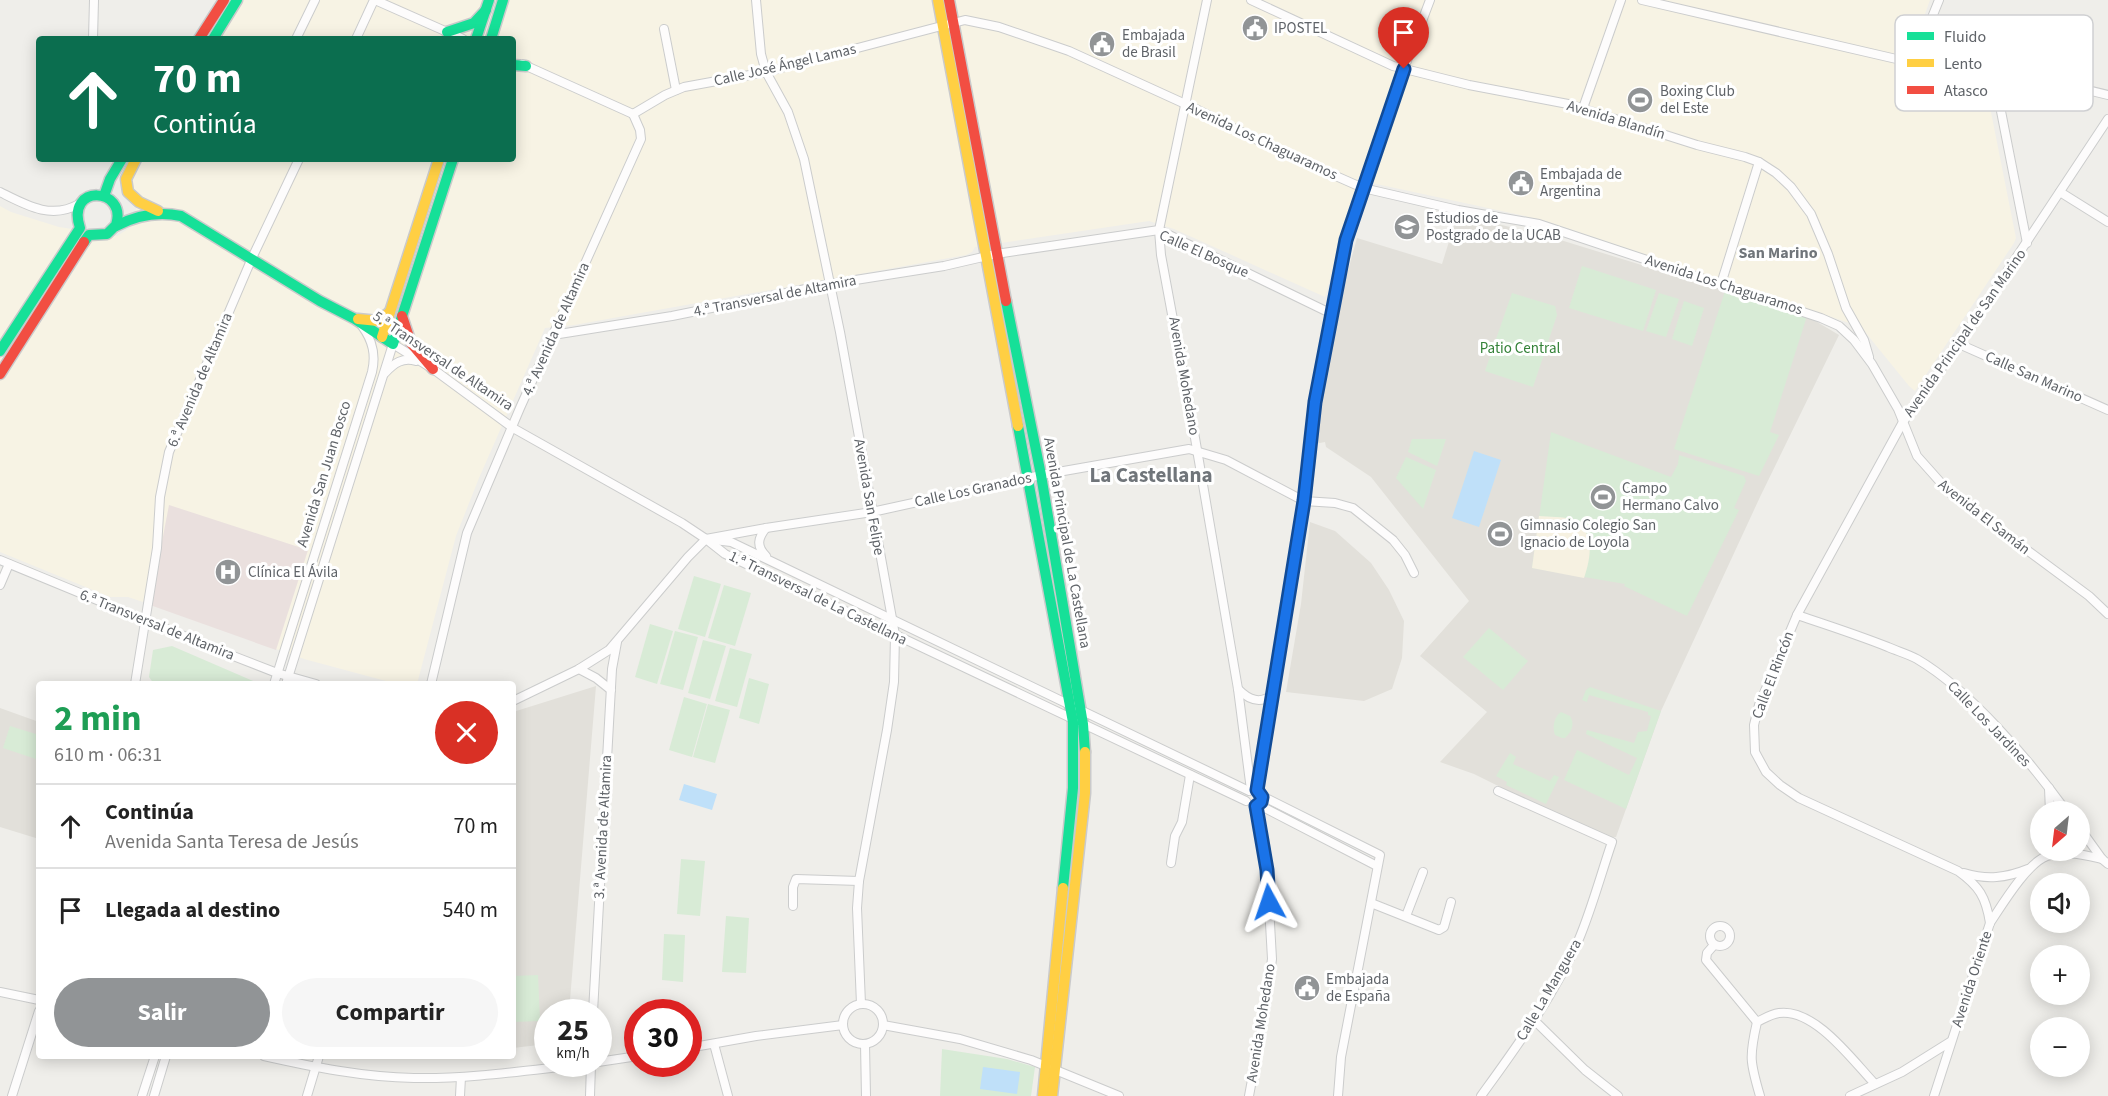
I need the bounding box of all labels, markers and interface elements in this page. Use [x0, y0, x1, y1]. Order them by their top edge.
pin [1378, 7, 1429, 69]
public building icon: IPOSTEL [1240, 13, 1270, 43]
legend [1895, 15, 2093, 111]
icon: arrive [1387, 16, 1420, 49]
place label: IPOSTEL [1274, 18, 1327, 39]
place label: Embajada de Brasil [1122, 25, 1185, 63]
text: Fluido [1944, 26, 1986, 48]
public building icon: Embajada de Brasil [1087, 29, 1117, 59]
street label: Calle José Ángel Lamas [712, 38, 858, 92]
text: 70 m [153, 49, 242, 109]
text: Lento [1944, 53, 1982, 75]
icon: ahead [54, 60, 132, 138]
text: Atasco [1944, 80, 1988, 102]
place label: Boxing Club del Este [1660, 81, 1735, 119]
sports icon: Boxing Club del Este [1625, 85, 1655, 115]
street label: Avenida Blandín [1564, 95, 1668, 145]
street label: Avenida Los Chaguaramos [1183, 97, 1341, 185]
text: Continúa [153, 105, 257, 144]
place label: Embajada de Argentina [1540, 164, 1622, 202]
public building icon: Embajada de Argentina [1506, 168, 1536, 198]
place label: Estudios de Postgrado de la UCAB [1426, 208, 1561, 246]
school or university icon: Estudios de Postgrado de la UCAB [1392, 212, 1422, 242]
street label: Calle El Bosque [1156, 225, 1252, 283]
district label: San Marino [1738, 242, 1818, 264]
street label: Avenida Principal de San Marino [1899, 245, 2031, 421]
street label: Avenida Los Chaguaramos [1643, 250, 1805, 320]
street label: 4.ª Avenida de Altamira [517, 259, 595, 399]
street label: 4.ª Transversal de Altamira [692, 270, 858, 322]
street label: 5.ª Transversal de Altamira [369, 306, 517, 416]
street label: 6.ª Avenida de Altamira [162, 310, 238, 450]
street label: Avenida Mohedano [1163, 315, 1205, 437]
park label: Patio Central [1480, 338, 1560, 359]
street label: Calle San Marino [1982, 346, 2086, 408]
street label: Avenida San Juan Bosco [292, 398, 356, 550]
street label: Avenida Principal de La Castellana [1038, 436, 1096, 650]
street label: Avenida San Felipe [848, 437, 890, 557]
district label: La Castellana [1089, 460, 1213, 490]
street label: Calle Los Granados [913, 467, 1033, 513]
street label: Avenida El Samán [1934, 474, 2034, 560]
place label: Campo Hermano Calvo [1622, 478, 1719, 516]
sports icon: Campo Hermano Calvo [1588, 482, 1618, 512]
place label: Gimnasio Colegio San Ignacio de Loyola [1520, 515, 1656, 553]
sports icon: Gimnasio Colegio San Ignacio de Loyola [1485, 519, 1515, 549]
street label: 1.ª Transversal de La Castellana [725, 546, 911, 650]
hospital icon: Clínica El Ávila [213, 557, 243, 587]
place label: Clínica El Ávila [248, 562, 338, 583]
street label: 6.ª Transversal de Altamira [76, 584, 238, 666]
street label: Calle El Rincón [1747, 628, 1799, 722]
street label: Calle Los Jardines [1942, 676, 2036, 772]
text: 2 min [54, 693, 142, 744]
button: close [435, 701, 498, 764]
text: 610 m · 06:31 [54, 741, 162, 769]
street label: 3.ª Avenida de Altamira [589, 754, 617, 900]
text: Continúa [105, 796, 194, 828]
north arrow [2030, 801, 2090, 861]
map controls [2030, 801, 2090, 1077]
icon: ahead [54, 810, 87, 843]
text: 70 m [453, 810, 498, 842]
text: Avenida Santa Teresa de Jesús [105, 828, 359, 856]
position arrow [1237, 870, 1301, 934]
button: sound [2030, 873, 2090, 933]
icon: arrive [54, 894, 87, 927]
text: Llegada al destino [105, 894, 280, 926]
text: 540 m [443, 894, 498, 926]
street label: Avenida Oriente [1947, 928, 1997, 1030]
street label: Calle La Manguera [1511, 935, 1587, 1045]
button: + [2030, 945, 2090, 1005]
street label: Avenida Mohedano [1241, 962, 1281, 1084]
place label: Embajada de España [1326, 969, 1390, 1007]
public building icon: Embajada de España [1292, 973, 1322, 1003]
button: Salir [54, 978, 270, 1047]
button: Compartir [282, 978, 498, 1047]
speed limit sign: 30 [624, 999, 702, 1077]
text: 25 [557, 1009, 589, 1052]
button: − [2030, 1017, 2090, 1077]
text: km/h [556, 1043, 590, 1064]

